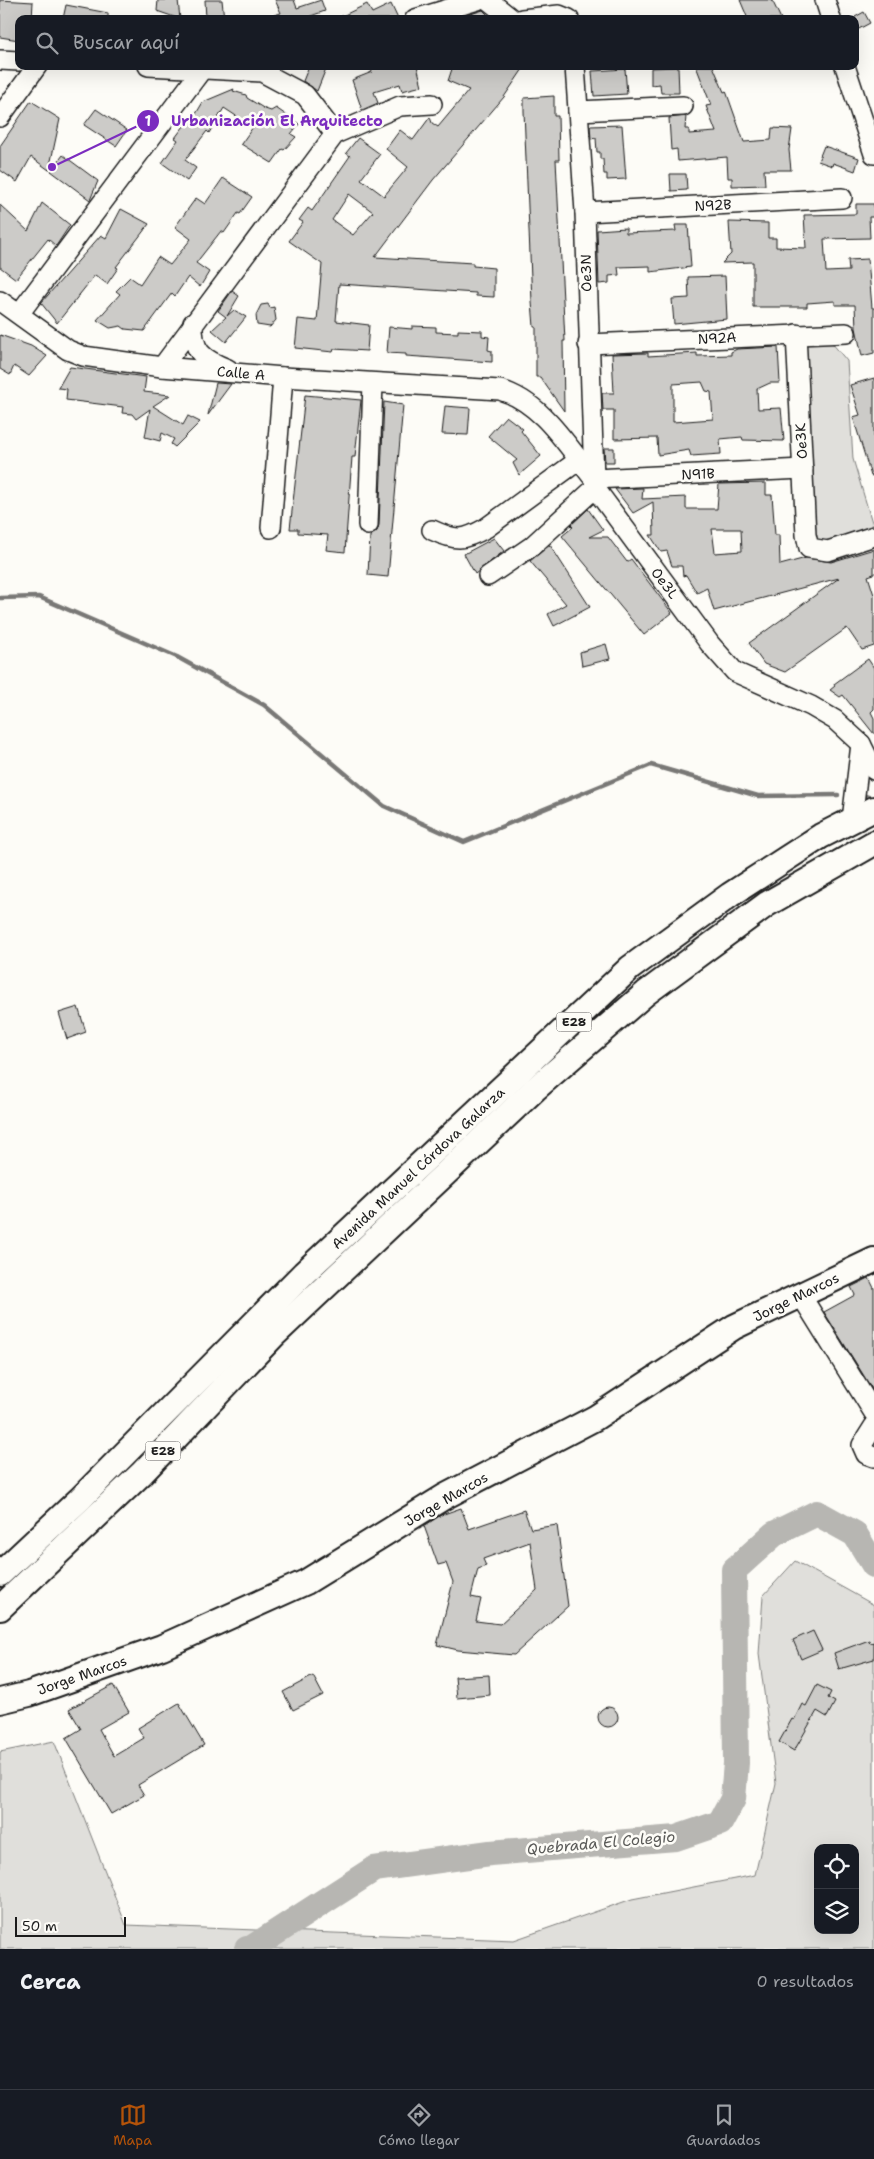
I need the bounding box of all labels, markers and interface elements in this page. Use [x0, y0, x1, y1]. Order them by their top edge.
search box [15, 15, 859, 70]
icon: search [33, 29, 61, 57]
text: Buscar aquí [73, 30, 179, 55]
callout: Urbanización El Arquitecto [136, 106, 393, 136]
text: 1 [145, 111, 152, 131]
text: Urbanización El Arquitecto [171, 111, 383, 131]
street label: N92B [694, 195, 732, 215]
street label: Oe3N [577, 254, 595, 292]
street label: N92A [697, 328, 737, 348]
street label: Calle A [216, 362, 266, 384]
street label: Oe3K [791, 423, 811, 459]
street label: N91B [681, 464, 715, 484]
street label: Oe3L [647, 564, 683, 603]
road number: E28 [556, 1012, 592, 1032]
street label: Avenida Manuel Córdova Galarza [328, 1083, 508, 1253]
street label: Jorge Marcos [750, 1268, 842, 1326]
road number: E28 [146, 1442, 180, 1460]
street label: Jorge Marcos [401, 1468, 491, 1530]
street label: Jorge Marcos [35, 1651, 129, 1699]
water label: Quebrada El Colegio [526, 1827, 676, 1859]
map controls [814, 1844, 859, 1934]
button: locate [814, 1844, 859, 1889]
button: layers [814, 1889, 859, 1934]
scale bar [15, 1914, 126, 1937]
text: 50 m [22, 1917, 57, 1935]
text: Cerca [20, 1968, 81, 1996]
text: 0 resultados [756, 1971, 854, 1992]
tab: Mapa [113, 2101, 152, 2149]
tab: Cómo llegar [378, 2101, 460, 2149]
tab: Guardados [686, 2101, 761, 2149]

